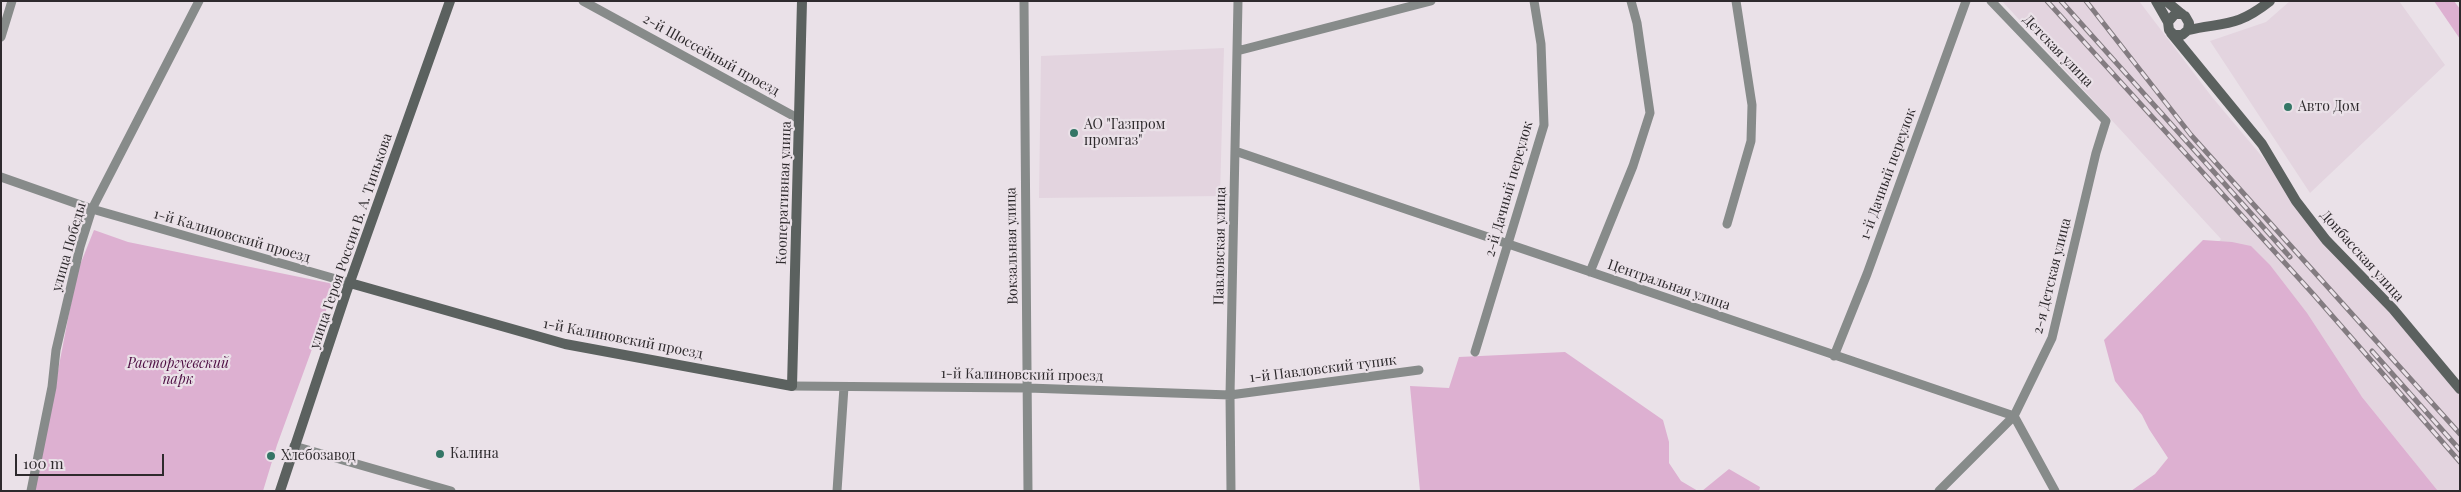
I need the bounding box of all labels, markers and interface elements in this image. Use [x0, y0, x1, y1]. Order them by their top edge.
street label: 2-й Шоссейный проезд [640, 10, 782, 100]
street label: Детская улица [2019, 11, 2097, 91]
place label: Авто Дом [2298, 99, 2360, 115]
marker: Авто Дом [2282, 101, 2294, 113]
street label: 1-й Дачный переулок [1856, 106, 1920, 242]
place label: АО "Газпром промгаз" [1084, 117, 1166, 150]
street label: 2-й Дачный переулок [1482, 119, 1536, 259]
street label: Кооперативная улица [773, 121, 795, 265]
marker: АО "Газпром промгаз" [1068, 127, 1080, 139]
street label: улица Героя России В. А. Тинькова [306, 131, 396, 351]
street label: Вокзальная улица [1003, 187, 1021, 305]
street label: Павловская улица [1211, 187, 1229, 305]
street label: улица Победы [48, 201, 90, 293]
street label: 1-й Калиновский проезд [152, 206, 312, 266]
street label: Донбасская улица [2317, 207, 2407, 305]
street label: 2-я Детская улица [2029, 216, 2075, 336]
street label: Центральная улица [1606, 256, 1732, 314]
street label: 1-й Калиновский проезд [542, 315, 704, 363]
street label: 1-й Павловский тупик [1248, 352, 1398, 386]
park label: Расторгуевский парк [127, 356, 229, 388]
street label: 1-й Калиновский проезд [941, 365, 1103, 385]
scale bar [18, 444, 166, 476]
place label: Калина [450, 446, 499, 462]
place label: Хлебозавод [281, 448, 356, 464]
marker: Калина [434, 448, 446, 460]
marker: Хлебозавод [265, 450, 277, 462]
text: 100 m [23, 453, 64, 473]

